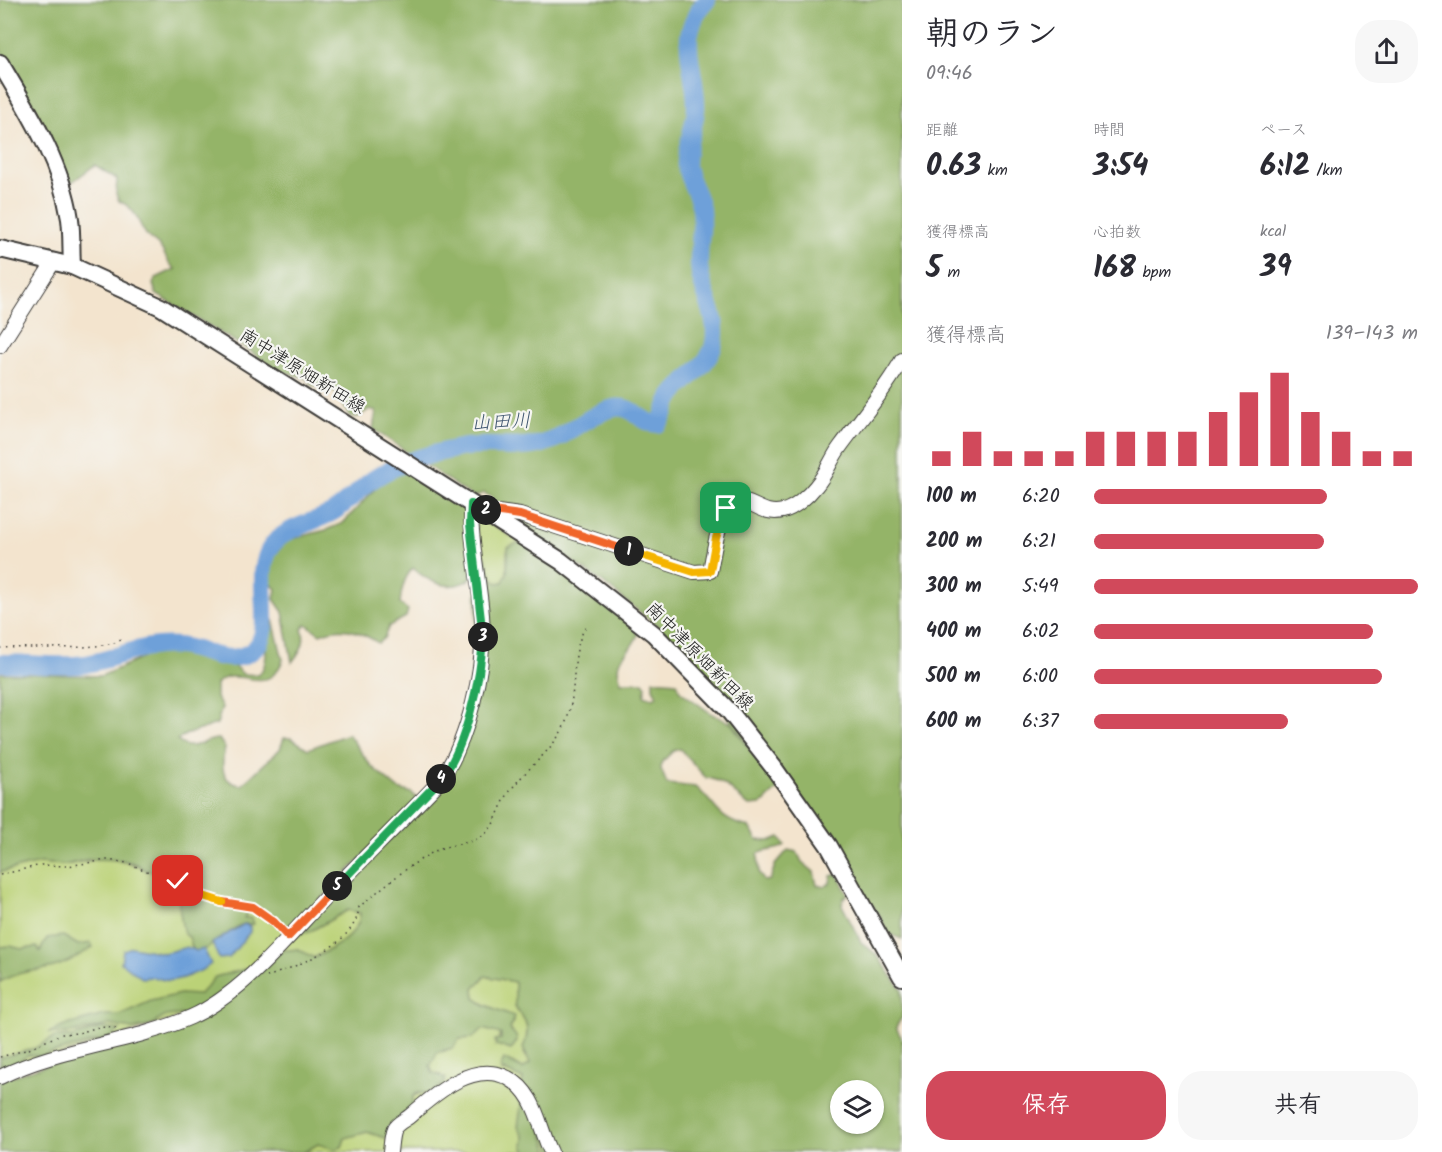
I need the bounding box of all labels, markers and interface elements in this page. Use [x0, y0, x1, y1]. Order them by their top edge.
text: 朝のラン [926, 9, 1058, 62]
button: share [1355, 20, 1418, 83]
text: 09:46 [926, 58, 973, 90]
text: 距離 [926, 118, 958, 143]
text: 時間 [1093, 118, 1125, 143]
text: ペース [1260, 118, 1307, 143]
text: 0.63 [926, 143, 981, 191]
text: 3:54 [1093, 143, 1148, 191]
text: 6:12 [1260, 143, 1310, 191]
text: km [981, 158, 1008, 183]
text: /km [1310, 158, 1343, 183]
text: kcal [1260, 219, 1286, 244]
text: 獲得標高 [926, 220, 990, 245]
text: 心拍数 [1093, 220, 1141, 245]
text: 39 [1260, 244, 1292, 292]
text: 5 [926, 245, 941, 293]
text: 168 [1093, 245, 1136, 293]
text: m [941, 260, 960, 285]
text: bpm [1136, 260, 1171, 285]
text: 139–143 m [1326, 318, 1418, 350]
text: 獲得標高 [926, 320, 1006, 352]
street label: 南中津原畑新田線 [233, 322, 371, 422]
water label: 山田川 [470, 405, 532, 441]
text: 100 m [926, 481, 977, 513]
text: 6:20 [1022, 481, 1060, 513]
pin [700, 482, 751, 533]
icon: arrive [709, 491, 742, 524]
pin: 2 [471, 495, 501, 525]
text: 2 [481, 497, 491, 522]
text: 200 m [926, 526, 982, 558]
text: 6:21 [1022, 526, 1056, 558]
pin: 1 [614, 536, 644, 566]
text: 1 [627, 538, 631, 563]
text: 300 m [926, 571, 982, 603]
text: 5:49 [1022, 571, 1058, 603]
street label: 南中津原畑新田線 [638, 596, 760, 718]
text: 400 m [926, 616, 982, 648]
text: 6:02 [1022, 616, 1060, 648]
pin: 3 [468, 622, 498, 652]
text: 3 [479, 624, 487, 649]
text: 500 m [926, 661, 981, 693]
text: 6:00 [1022, 661, 1058, 693]
text: 600 m [926, 706, 981, 738]
text: 6:37 [1022, 706, 1059, 738]
pin: 4 [426, 764, 456, 794]
text: 4 [437, 766, 445, 791]
pin [152, 855, 203, 906]
icon: check [161, 864, 194, 897]
pin: 5 [322, 871, 352, 901]
text: 5 [333, 873, 341, 898]
button: 保存 [926, 1071, 1166, 1140]
button: 共有 [1178, 1071, 1418, 1140]
map controls [830, 1080, 884, 1134]
button: layers [830, 1080, 884, 1134]

